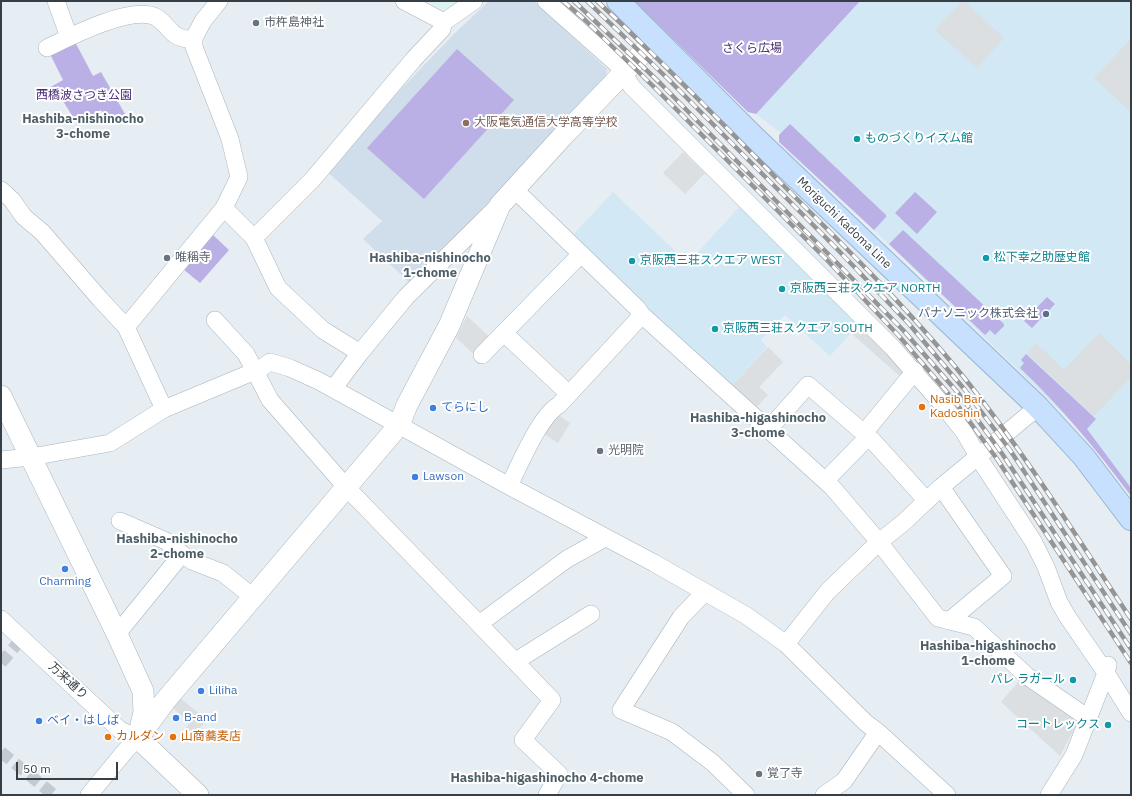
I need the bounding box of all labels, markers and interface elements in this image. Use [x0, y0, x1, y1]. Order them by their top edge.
place label: 市杵島神社 [264, 16, 324, 30]
marker: 市杵島神社 [251, 18, 261, 28]
park label: さくら広場 [722, 42, 782, 56]
park label: 西橋波さつき公園 [36, 89, 132, 103]
district label: Hashiba-nishinocho 3-chome [22, 111, 144, 142]
place label: 大阪電気通信大学高等学校 [474, 116, 618, 130]
marker: 大阪電気通信大学高等学校 [461, 118, 471, 128]
place label: ものづくりイズム館 [865, 132, 973, 146]
marker: ものづくりイズム館 [852, 134, 862, 144]
street label: Moriguchi Kadoma Line [794, 174, 894, 272]
district label: Hashiba-nishinocho 1-chome [369, 250, 491, 281]
place label: 唯稱寺 [175, 251, 211, 265]
place label: 松下幸之助歴史館 [994, 251, 1090, 265]
marker: 唯稱寺 [162, 253, 172, 263]
marker: 松下幸之助歴史館 [981, 253, 991, 263]
place label: 京阪西三荘スクエア WEST [640, 254, 782, 268]
marker: 京阪西三荘スクエア WEST [627, 256, 637, 266]
place label: 京阪西三荘スクエア NORTH [790, 282, 941, 296]
marker: 京阪西三荘スクエア NORTH [777, 284, 787, 294]
place label: パナソニック株式会社 [918, 307, 1038, 321]
marker: パナソニック株式会社 [1041, 309, 1051, 319]
place label: 京阪西三荘スクエア SOUTH [723, 322, 873, 336]
marker: 京阪西三荘スクエア SOUTH [710, 324, 720, 334]
place label: Nasib Bar Kadoshin [930, 393, 982, 421]
place label: てらにし [441, 401, 489, 415]
marker: Nasib Bar Kadoshin [917, 402, 927, 412]
marker: てらにし [428, 403, 438, 413]
district label: Hashiba-higashinocho 3-chome [690, 410, 826, 441]
place label: 光明院 [608, 444, 644, 458]
marker: 光明院 [595, 446, 605, 456]
place label: Lawson [423, 470, 464, 484]
marker: Lawson [410, 472, 420, 482]
district label: Hashiba-nishinocho 2-chome [116, 531, 238, 562]
marker: Charming [60, 564, 70, 574]
place label: Charming [39, 575, 91, 589]
district label: Hashiba-higashinocho 1-chome [920, 638, 1056, 669]
street label: 万来通り [46, 659, 90, 703]
place label: パレ ラガール [990, 673, 1065, 687]
marker: パレ ラガール [1068, 675, 1078, 685]
place label: Liliha [209, 684, 237, 698]
marker: Liliha [196, 686, 206, 696]
place label: B-and [184, 711, 217, 725]
marker: B-and [171, 713, 181, 723]
place label: ベイ・はしば [47, 714, 119, 728]
marker: ベイ・はしば [34, 716, 44, 726]
place label: コートレックス [1016, 718, 1100, 732]
marker: コートレックス [1103, 720, 1113, 730]
place label: カルダン [116, 730, 164, 744]
place label: 山商蕎麦店 [181, 730, 241, 744]
marker: カルダン [103, 732, 113, 742]
marker: 山商蕎麦店 [168, 732, 178, 742]
scale bar [18, 754, 120, 780]
text: 50 m [23, 761, 51, 776]
place label: 覚了寺 [767, 767, 803, 781]
marker: 覚了寺 [754, 769, 764, 779]
district label: Hashiba-higashinocho 4-chome [450, 770, 644, 786]

